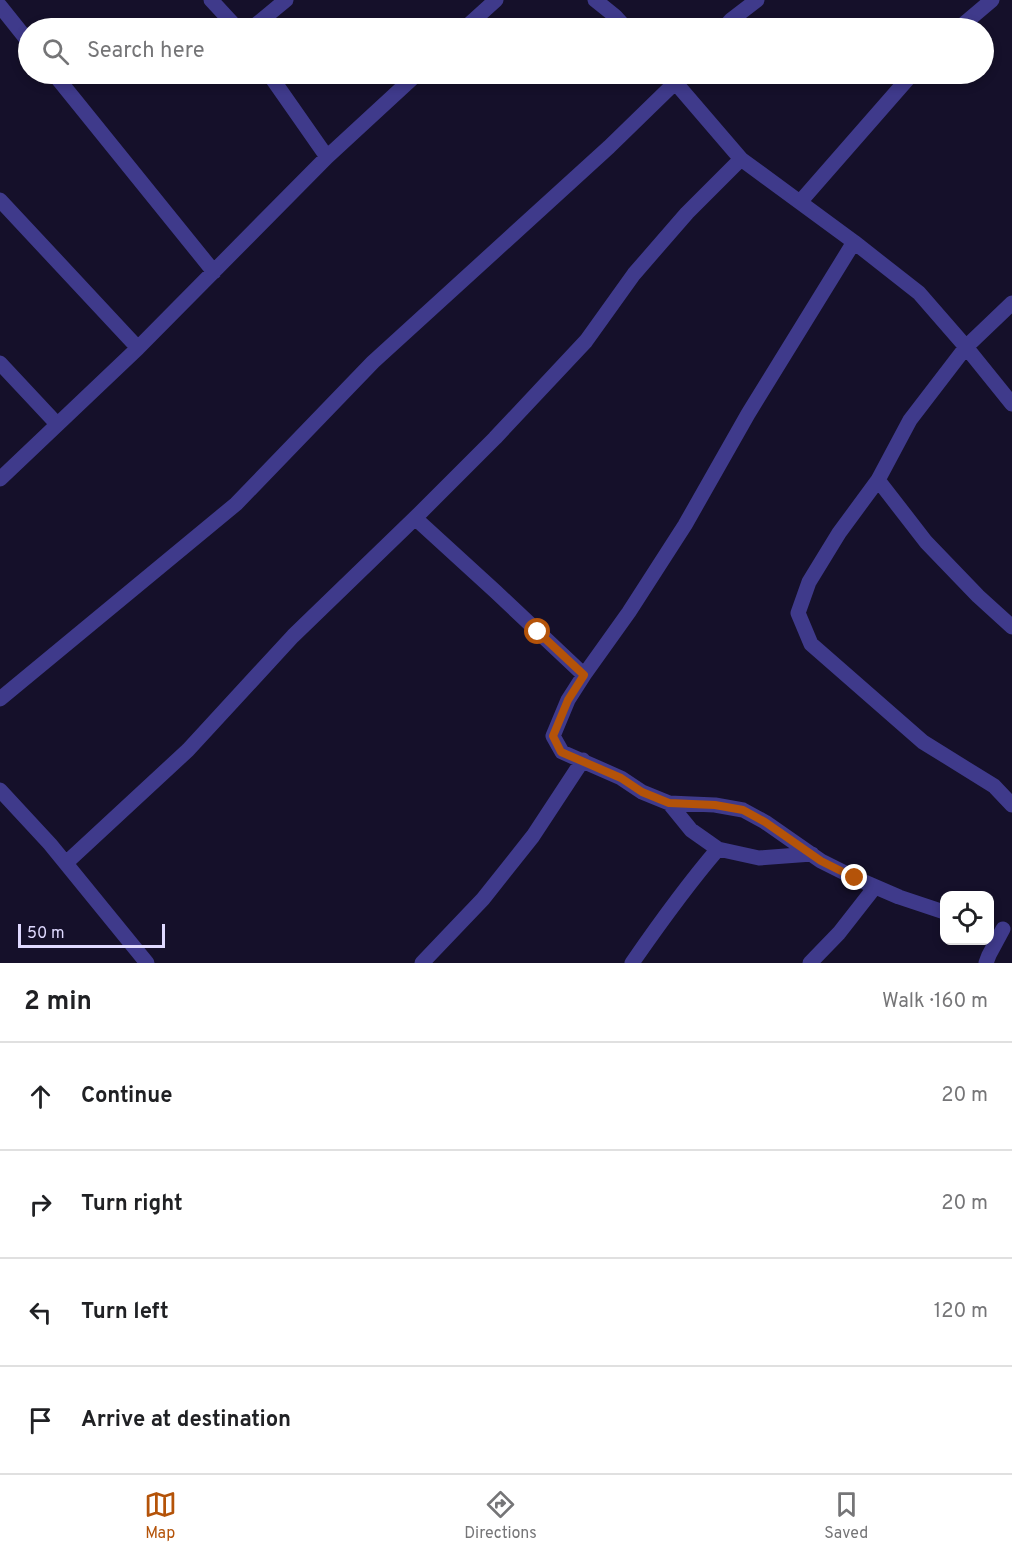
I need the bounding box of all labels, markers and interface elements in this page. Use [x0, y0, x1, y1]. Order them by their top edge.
search box [18, 18, 994, 84]
icon: search [39, 35, 72, 68]
text: Search here [87, 38, 205, 65]
route start [524, 618, 550, 644]
route end [841, 864, 867, 890]
map controls [940, 891, 994, 945]
button: locate [940, 891, 994, 945]
scale bar [18, 921, 165, 948]
text: 50 m [27, 924, 65, 944]
text: 2 min [24, 986, 92, 1019]
text: Walk · 160 m [882, 989, 988, 1015]
icon: ahead [24, 1080, 57, 1113]
text: Continue [81, 1083, 172, 1110]
text: 20 m [941, 1083, 988, 1109]
icon: right [24, 1188, 57, 1221]
text: Turn right [81, 1191, 183, 1218]
text: 20 m [941, 1191, 988, 1217]
icon: left [24, 1296, 57, 1329]
text: Turn left [81, 1299, 169, 1326]
text: 120 m [934, 1299, 988, 1325]
icon: arrive [24, 1404, 57, 1437]
text: Arrive at destination [81, 1407, 291, 1434]
tab: Map [144, 1488, 177, 1544]
tab: Directions [464, 1488, 537, 1544]
tab: Saved [824, 1488, 868, 1544]

